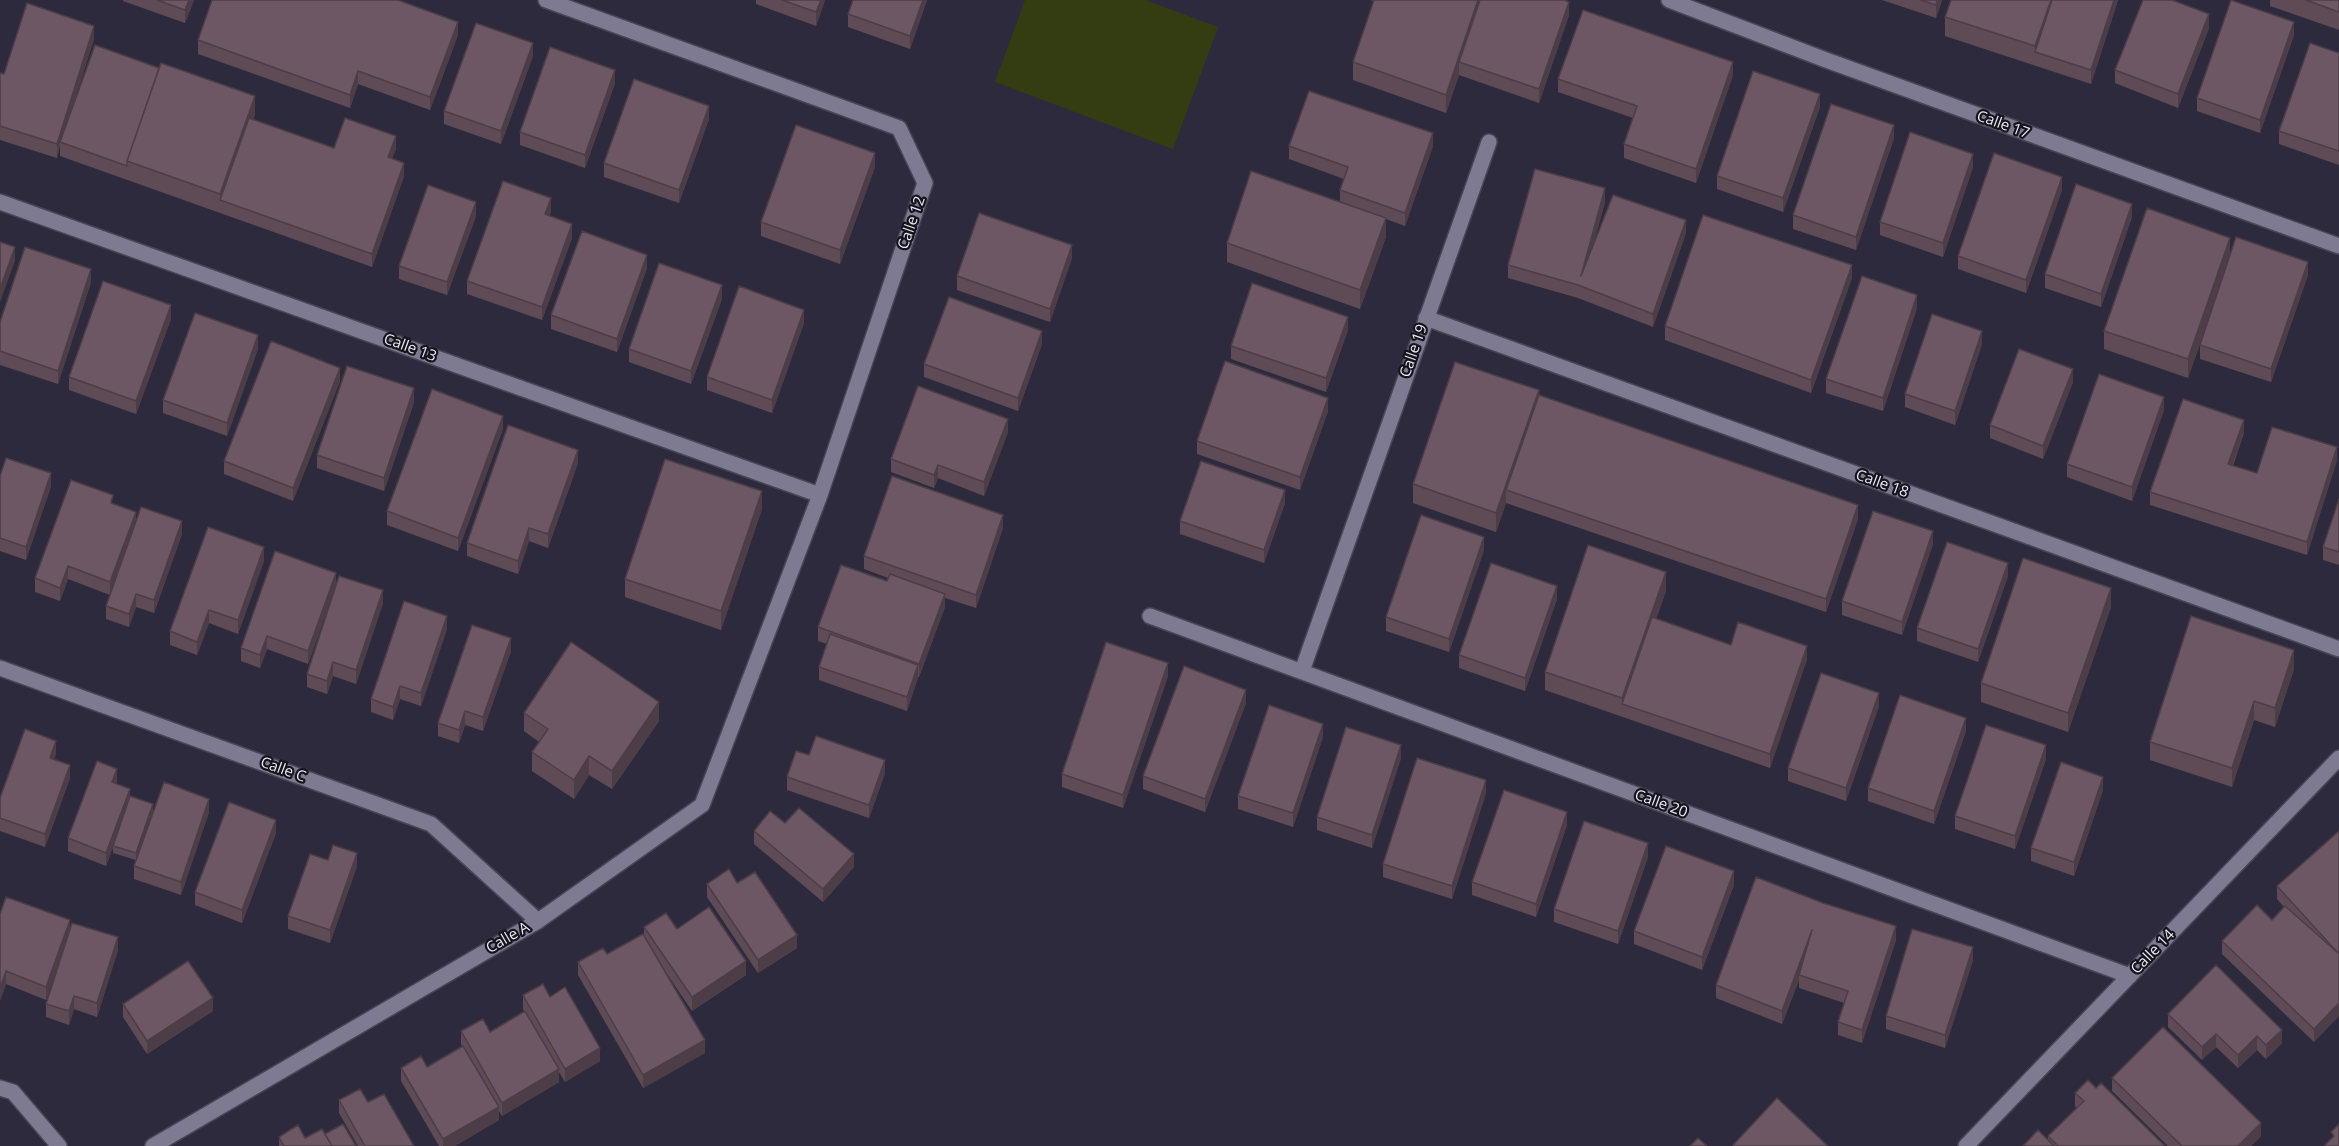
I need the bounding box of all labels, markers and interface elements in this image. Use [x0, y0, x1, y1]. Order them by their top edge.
street label: Calle 17 [1974, 107, 2032, 143]
street label: Calle 12 [895, 194, 929, 252]
street label: Calle 19 [1397, 322, 1431, 380]
street label: Calle 13 [381, 330, 439, 366]
street label: Calle 18 [1853, 466, 1911, 502]
street label: Calle C [258, 753, 308, 787]
street label: Calle 20 [1632, 786, 1690, 822]
street label: Calle A [483, 918, 533, 958]
street label: Calle 14 [2127, 926, 2179, 978]

